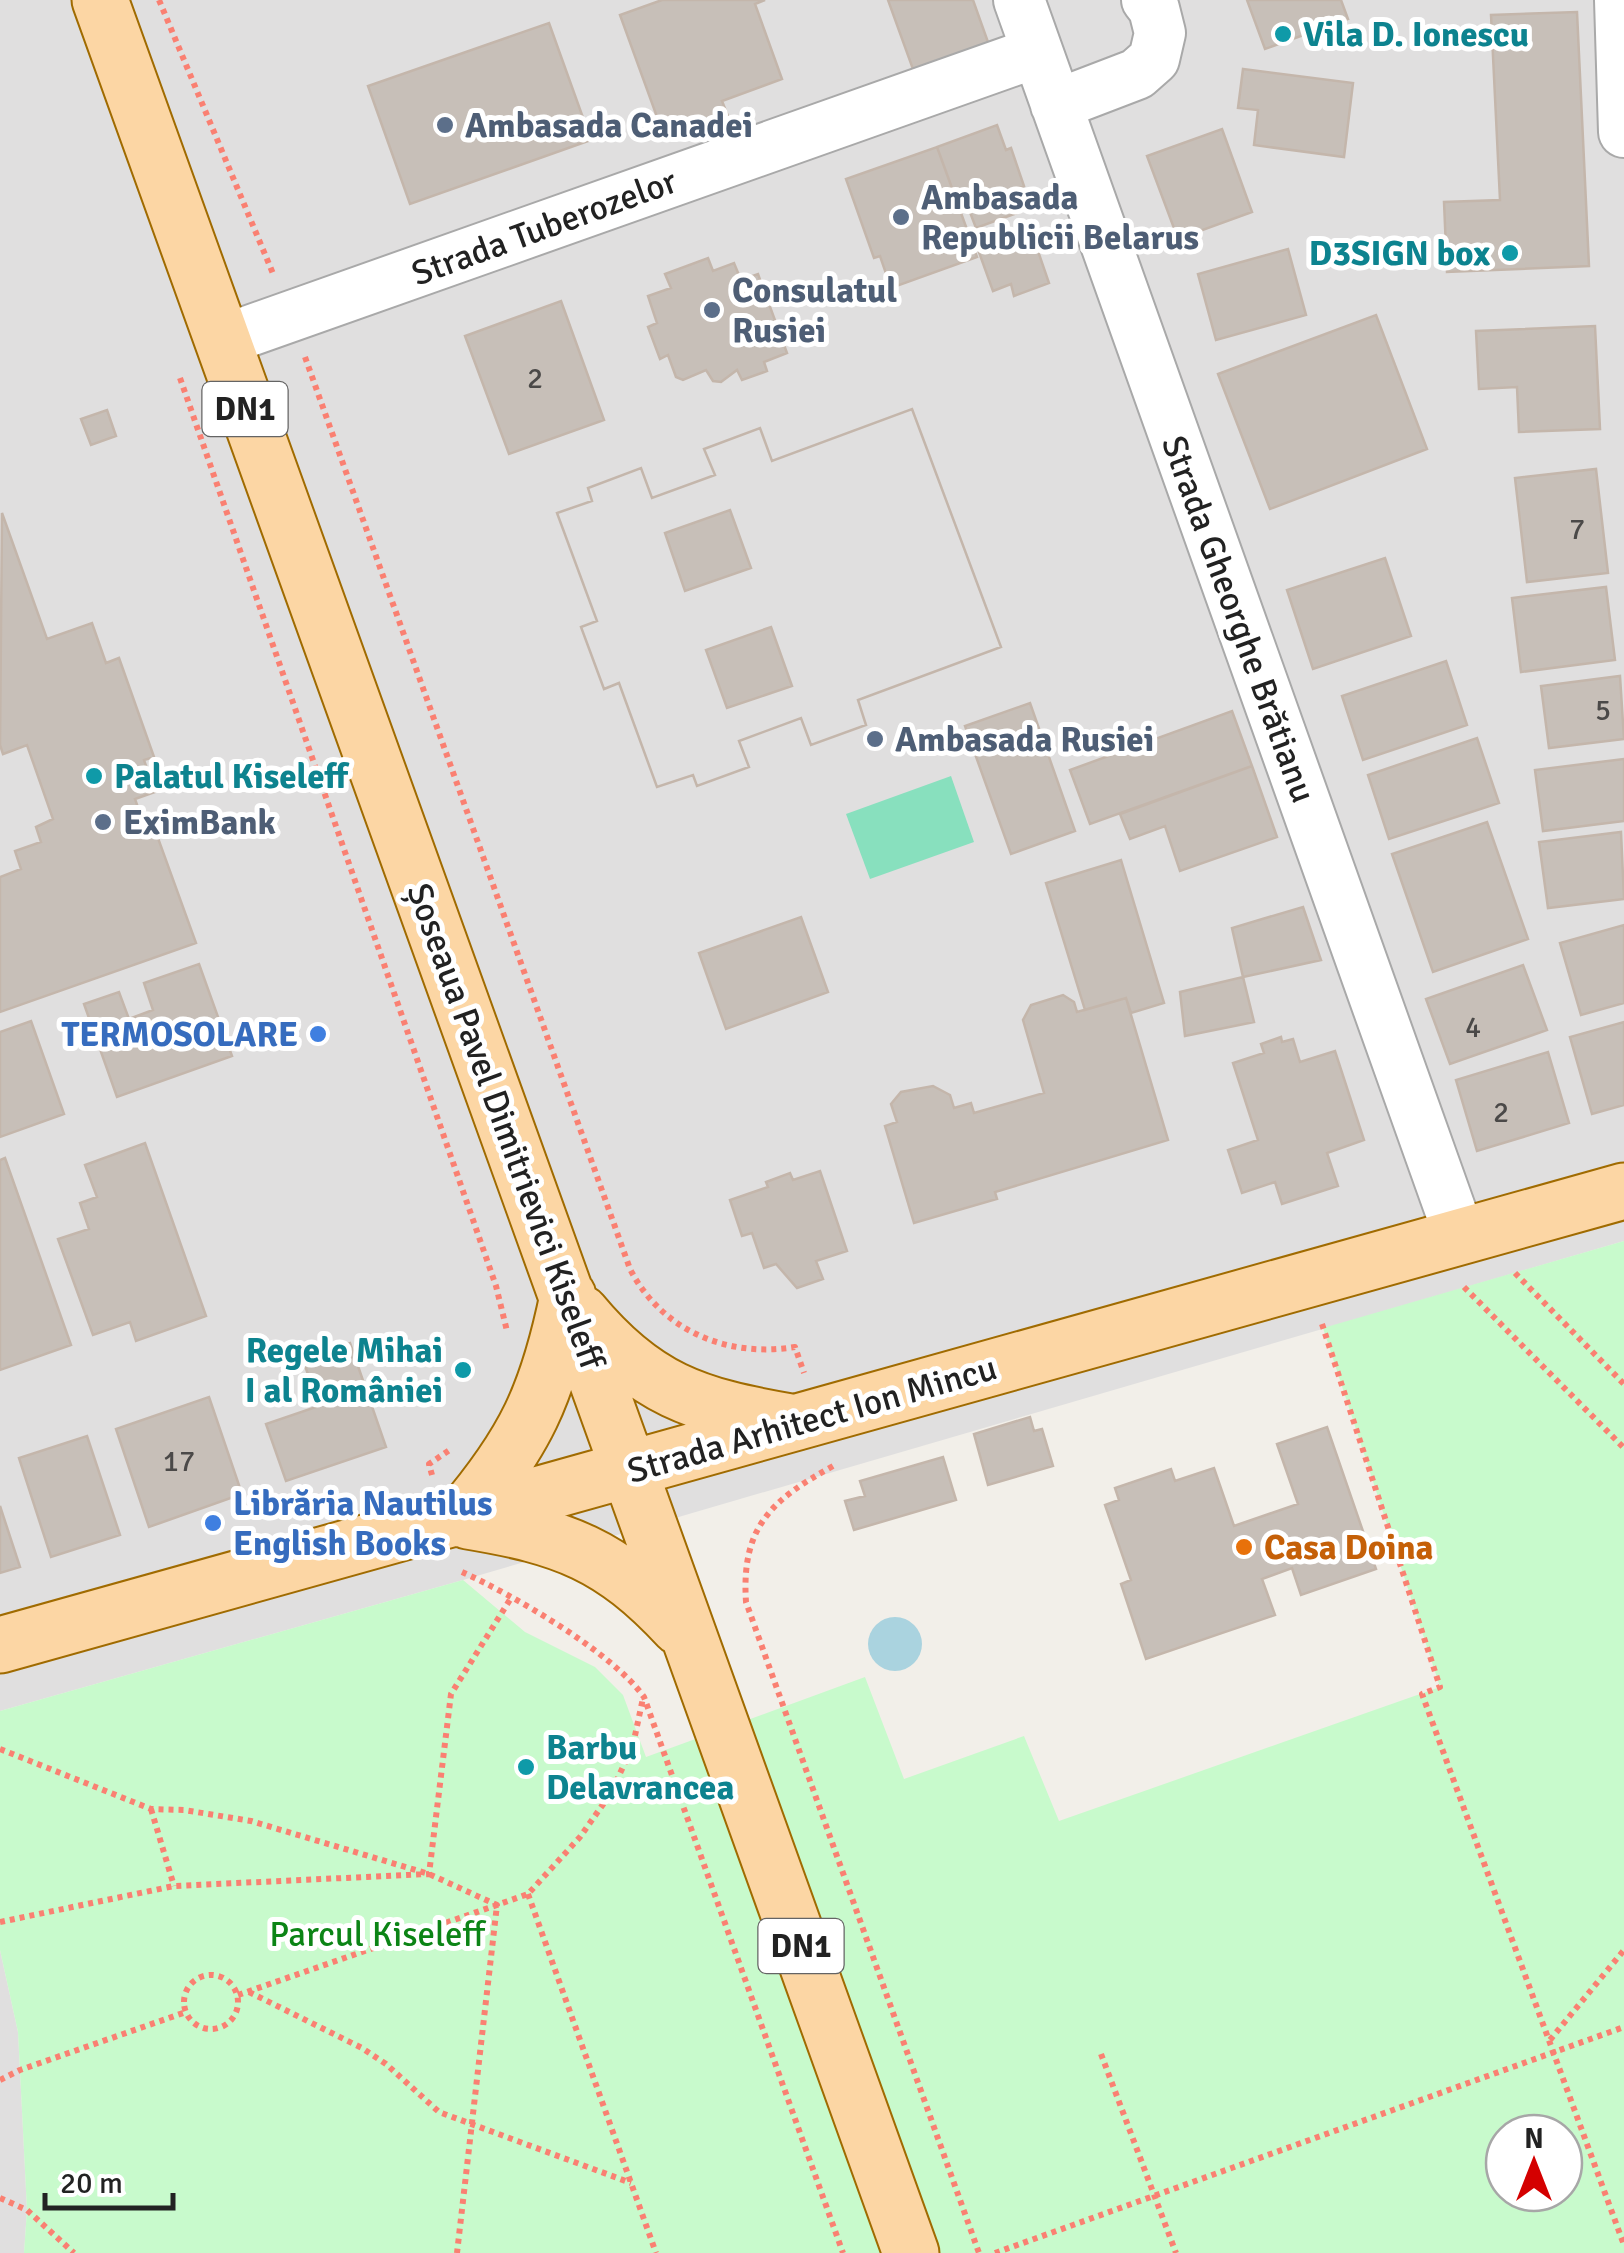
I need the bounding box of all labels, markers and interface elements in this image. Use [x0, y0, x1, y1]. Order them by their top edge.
place label: Vila D. Ionescu [1303, 13, 1529, 56]
marker: Vila D. Ionescu [1272, 23, 1294, 45]
place label: Ambasada Canadei [465, 104, 753, 147]
marker: Ambasada Canadei [434, 114, 456, 136]
street label: Strada Tuberozelor [406, 160, 683, 295]
place label: Ambasada Republicii Belarus [921, 176, 1199, 259]
marker: Ambasada Republicii Belarus [890, 206, 912, 228]
place label: D3SIGN box [1309, 232, 1490, 275]
marker: D3SIGN box [1499, 242, 1521, 264]
place label: Consulatul Rusiei [732, 269, 897, 352]
marker: Consulatul Rusiei [701, 299, 723, 321]
house number: 2 [527, 360, 543, 397]
road number: DN1 [202, 382, 288, 436]
street label: Strada Gheorghe Brătianu [1152, 430, 1325, 808]
house number: 7 [1569, 511, 1585, 548]
house number: 5 [1595, 692, 1611, 729]
place label: Ambasada Rusiei [895, 718, 1154, 761]
marker: Ambasada Rusiei [864, 728, 886, 750]
place label: Palatul Kiseleff [114, 755, 350, 798]
marker: Palatul Kiseleff [83, 765, 105, 787]
place label: EximBank [123, 801, 277, 844]
marker: EximBank [92, 811, 114, 833]
street label: Șoseaua Pavel Dimitrievici Kiseleff [397, 877, 614, 1376]
house number: 4 [1465, 1009, 1481, 1046]
place label: TERMOSOLARE [61, 1013, 298, 1056]
marker: TERMOSOLARE [307, 1023, 329, 1045]
house number: 2 [1493, 1094, 1509, 1131]
place label: Regele Mihai I al României [245, 1329, 443, 1412]
street label: Strada Arhitect Ion Mincu [622, 1346, 1002, 1493]
marker: Regele Mihai I al României [452, 1359, 474, 1381]
house number: 17 [163, 1443, 195, 1480]
place label: Librăria Nautilus English Books [233, 1482, 492, 1565]
marker: Librăria Nautilus English Books [202, 1512, 224, 1534]
place label: Casa Doina [1264, 1526, 1434, 1569]
marker: Casa Doina [1233, 1536, 1255, 1558]
place label: Barbu Delavrancea [546, 1726, 734, 1809]
marker: Barbu Delavrancea [515, 1756, 537, 1778]
park label: Parcul Kiseleff [269, 1913, 486, 1956]
road number: DN1 [758, 1919, 844, 1973]
north arrow [1484, 2113, 1584, 2213]
text: N [1524, 2122, 1544, 2156]
scale bar [45, 2148, 172, 2210]
text: 20 m [60, 2165, 123, 2202]

